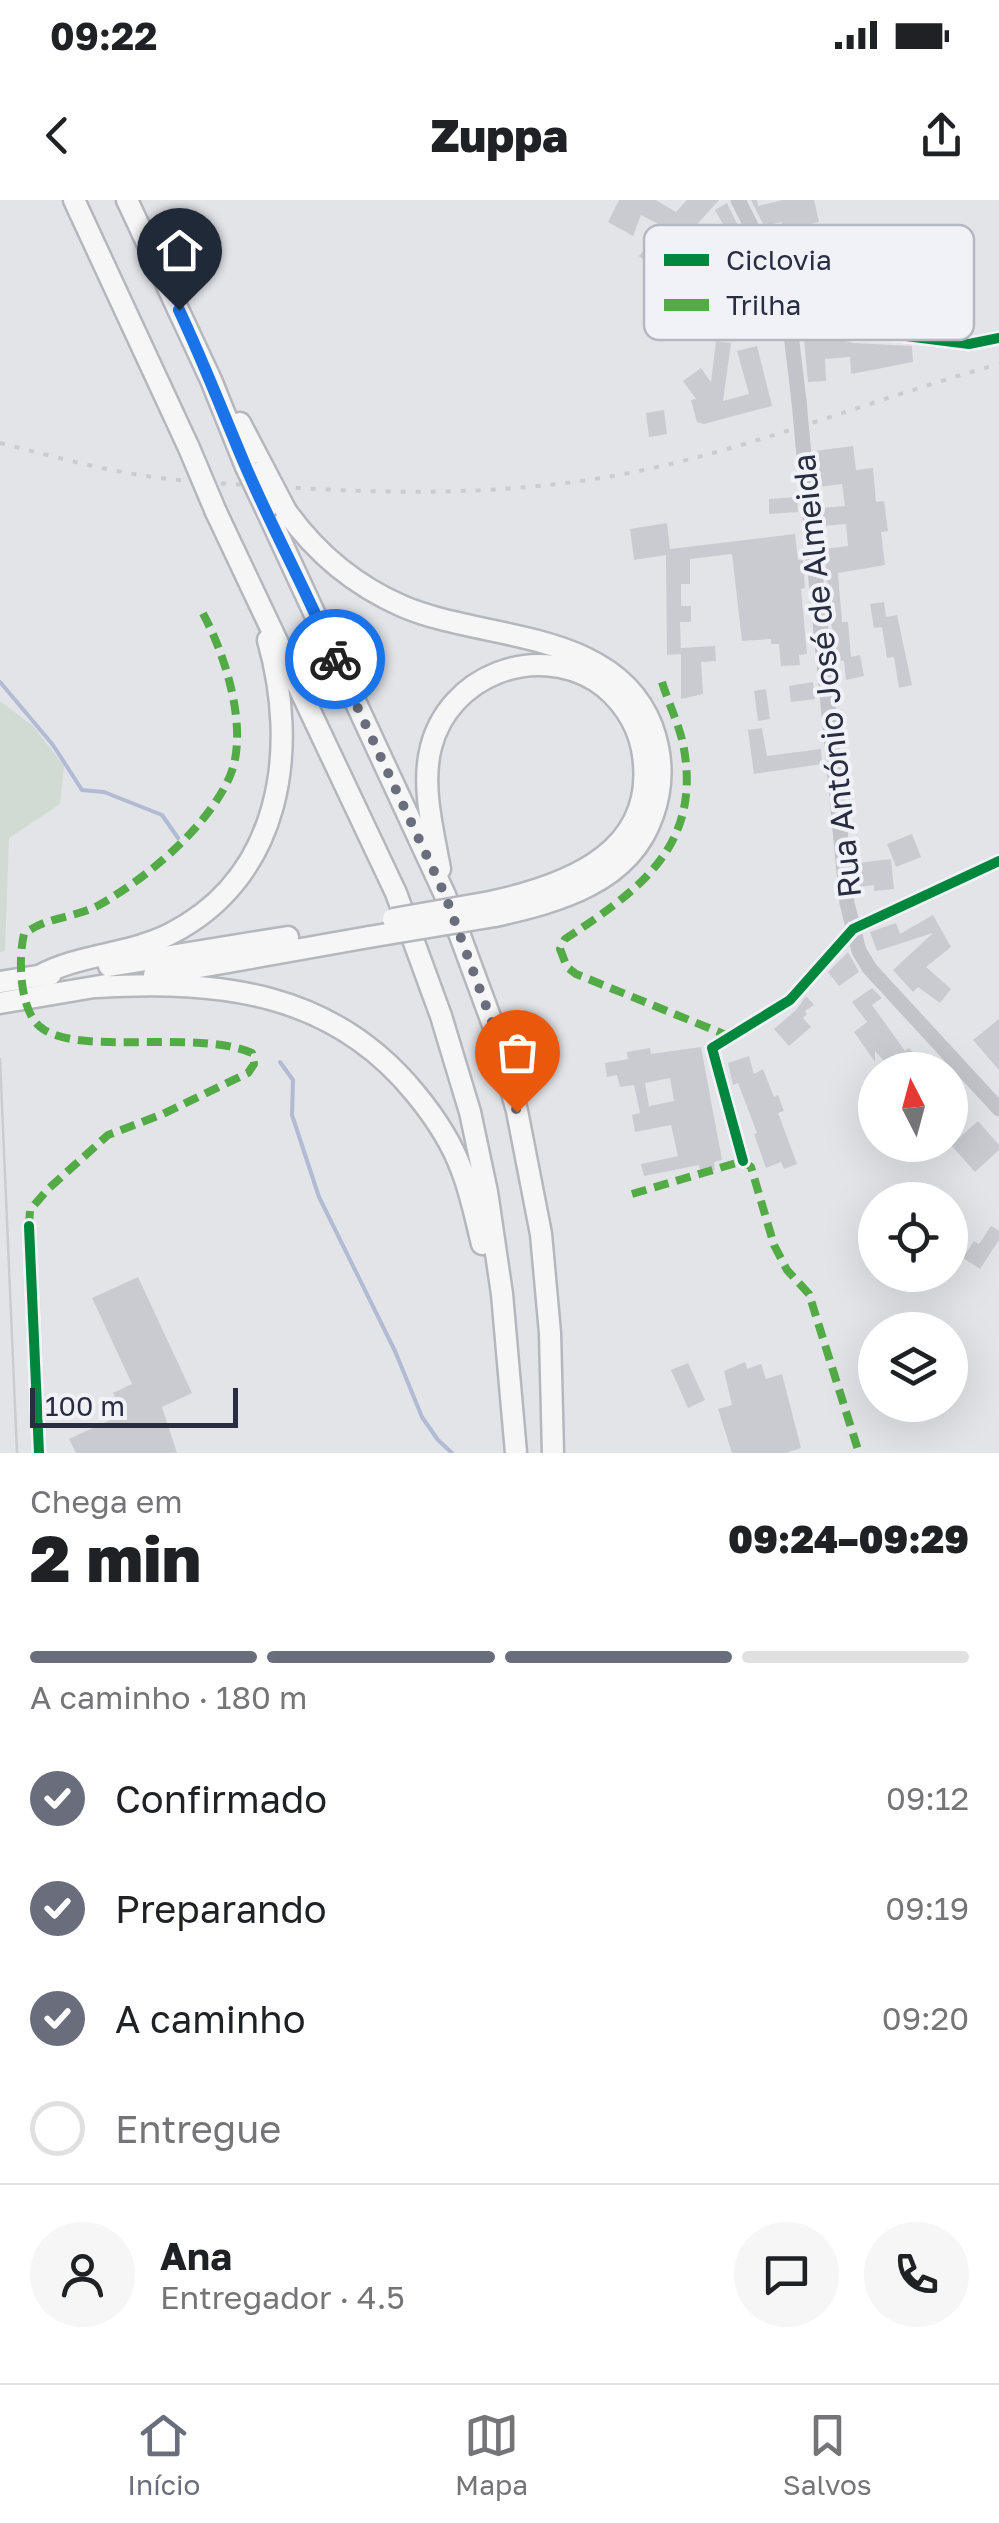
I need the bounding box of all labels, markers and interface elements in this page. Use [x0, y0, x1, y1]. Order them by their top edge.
text: 09:22 [50, 13, 157, 58]
icon: back [30, 108, 85, 163]
text: Zuppa [431, 108, 568, 162]
icon: share [914, 108, 969, 163]
pin [137, 208, 222, 311]
icon: home [152, 223, 207, 278]
legend [644, 225, 974, 340]
text: Ciclovia [726, 243, 832, 276]
text: Trilha [726, 288, 801, 321]
street label: Rua António José de Almeida [784, 452, 868, 900]
courier [285, 609, 385, 709]
icon: bike [308, 632, 363, 687]
pin [475, 1010, 560, 1113]
icon: bag [490, 1025, 545, 1080]
north arrow [858, 1052, 968, 1162]
map controls [858, 1052, 968, 1422]
button: locate [858, 1182, 968, 1292]
button: layers [858, 1312, 968, 1422]
scale bar [30, 1383, 238, 1428]
text: 100 m [45, 1389, 125, 1422]
text: Chega em [30, 1482, 183, 1520]
text: 09:24–09:29 [728, 1516, 969, 1561]
text: 2 min [30, 1518, 201, 1596]
text: A caminho · 180 m [30, 1678, 307, 1716]
icon: check [30, 1771, 85, 1826]
text: Confirmado [115, 1776, 327, 1821]
text: 09:12 [886, 1779, 969, 1817]
icon: check [30, 1881, 85, 1936]
text: Preparando [115, 1886, 327, 1931]
text: 09:19 [885, 1889, 969, 1927]
icon: check [30, 1991, 85, 2046]
text: A caminho [115, 1996, 306, 2041]
text: 09:20 [882, 1999, 969, 2037]
text: Entregue [115, 2106, 281, 2151]
button: person [30, 2222, 135, 2327]
button: chat [734, 2222, 839, 2327]
button: phone [864, 2222, 969, 2327]
text: Ana [160, 2233, 232, 2278]
text: Entregador · 4.5 [160, 2278, 405, 2316]
tab: Início [127, 2408, 200, 2501]
tab: Mapa [455, 2408, 528, 2501]
tab: Salvos [783, 2408, 872, 2501]

